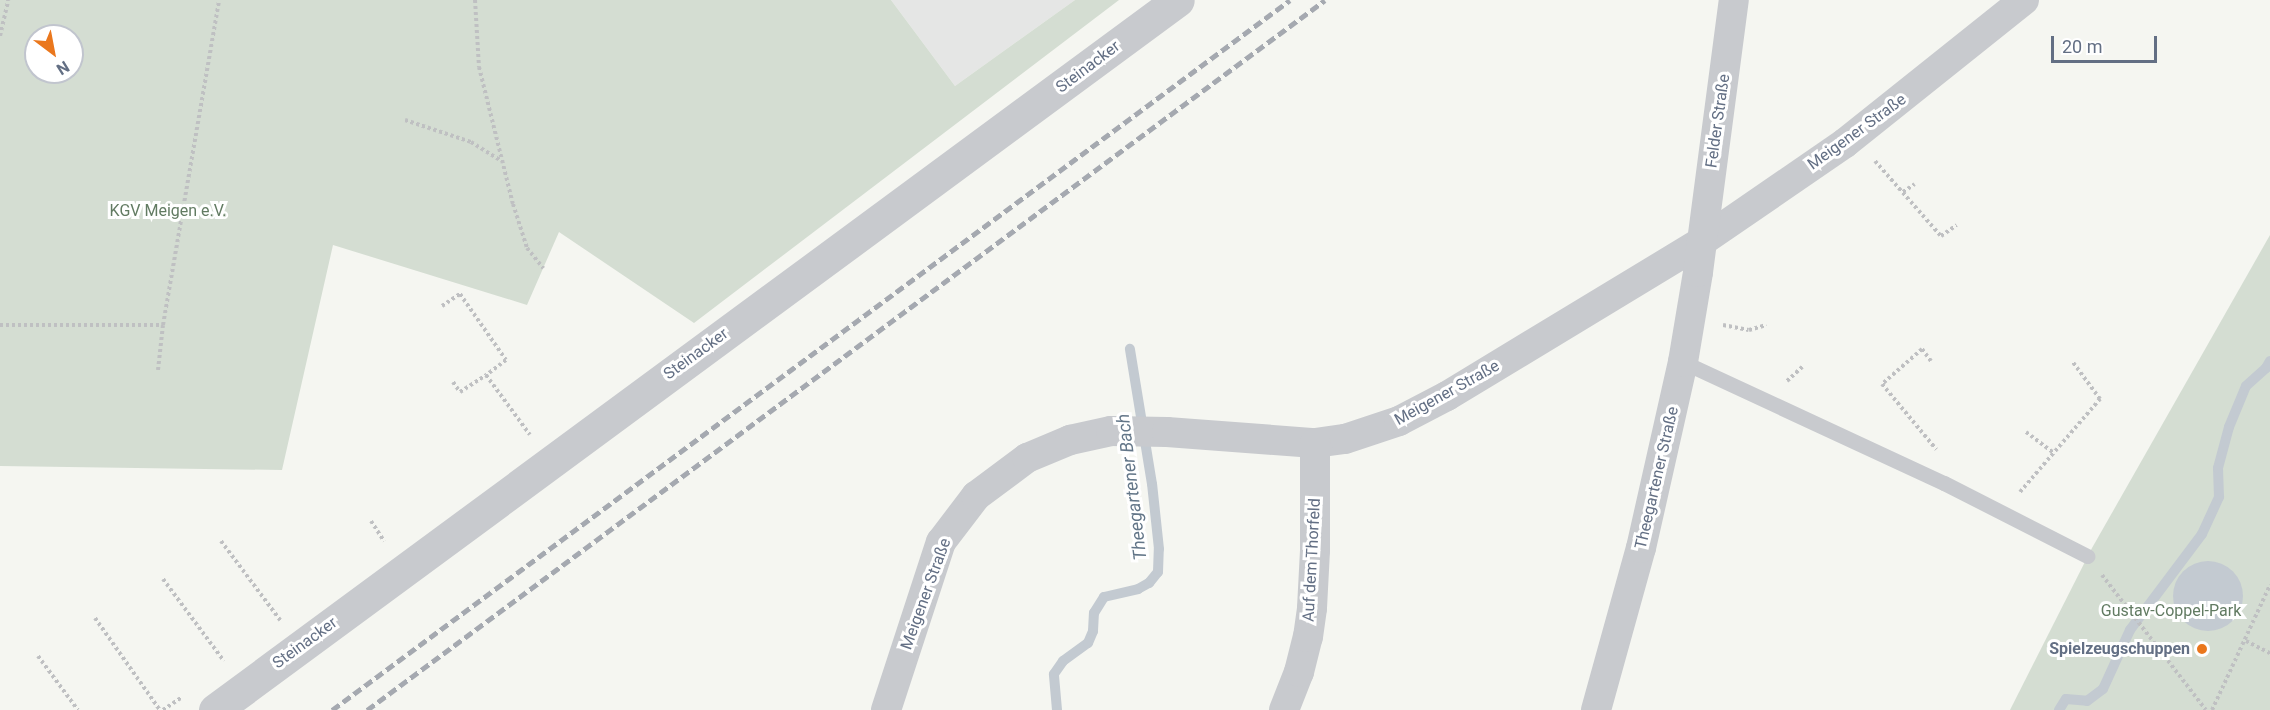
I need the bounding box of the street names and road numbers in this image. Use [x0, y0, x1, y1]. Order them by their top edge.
street label: Steinacker [1052, 37, 1124, 97]
street label: Felder Straße [1702, 73, 1734, 169]
street label: Meigener Straße [1804, 90, 1910, 174]
street label: Steinacker [660, 324, 732, 384]
street label: Meigener Straße [1391, 356, 1503, 430]
street label: Theegartener Straße [1631, 405, 1683, 551]
street label: Auf dem Thorfeld [1299, 498, 1325, 622]
street label: Meigener Straße [897, 536, 955, 652]
street label: Steinacker [269, 613, 341, 673]

